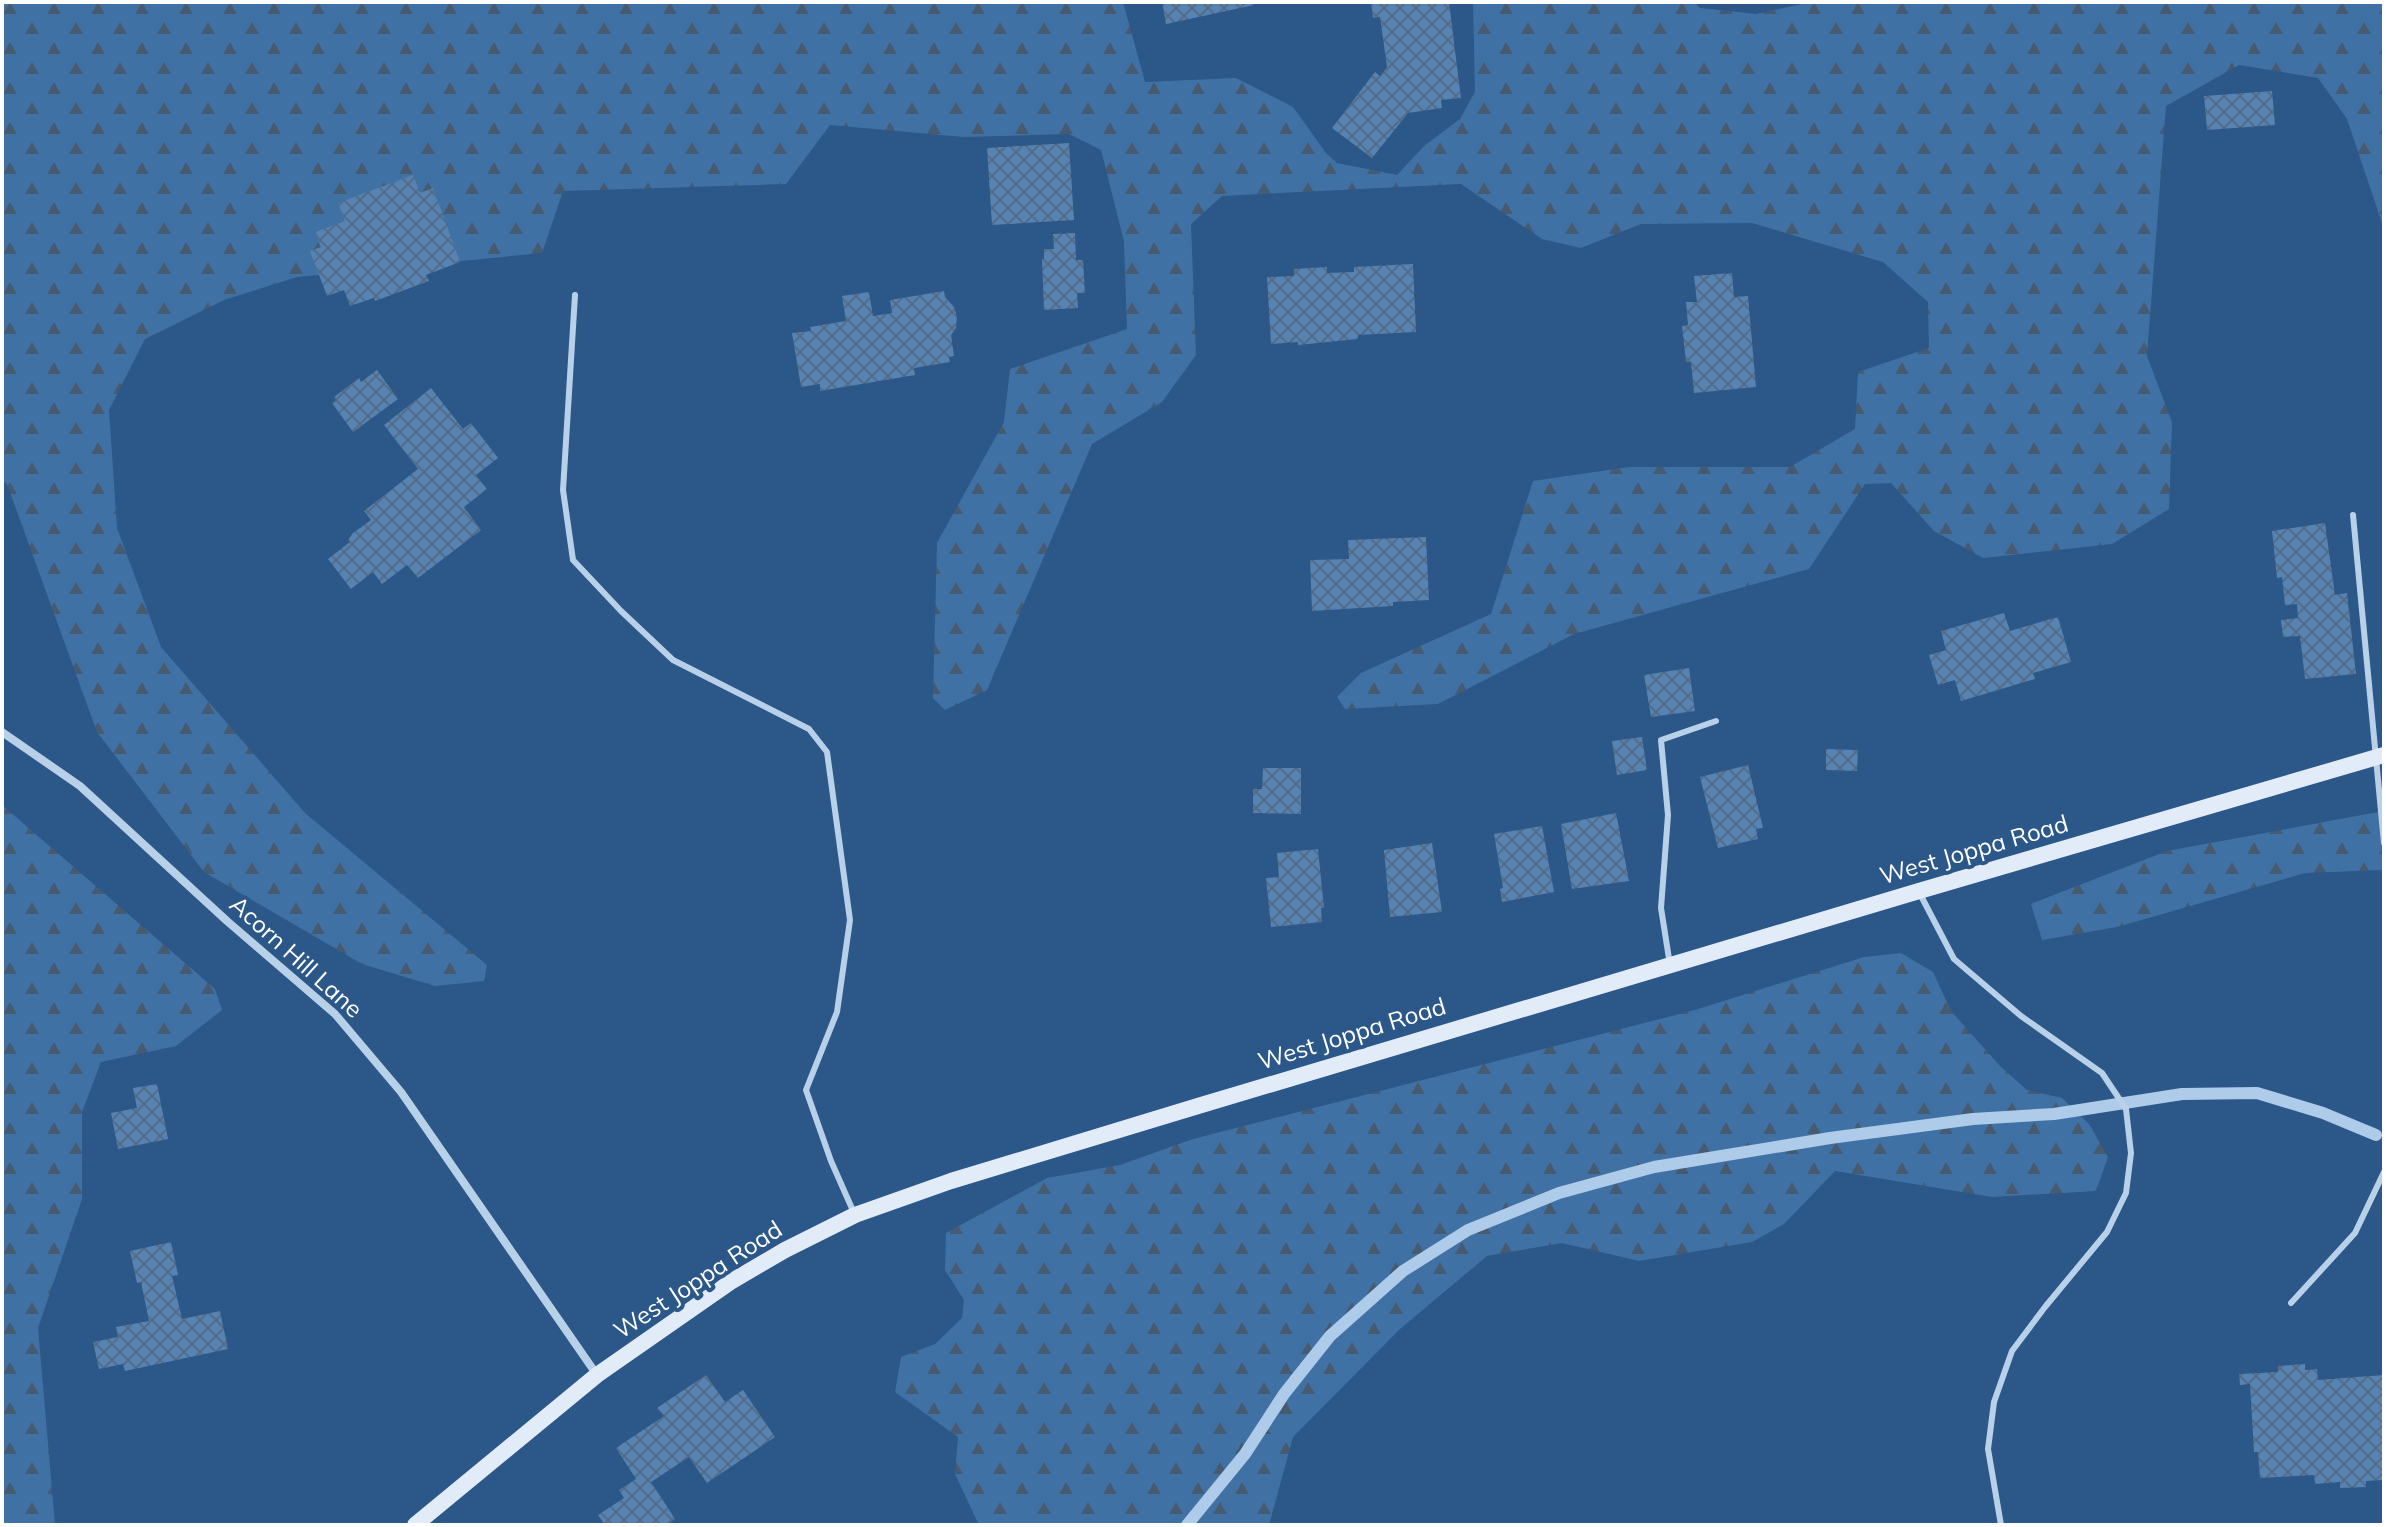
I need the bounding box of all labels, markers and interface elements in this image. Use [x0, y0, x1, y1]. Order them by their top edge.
street label: West Joppa Road [1876, 808, 2071, 890]
street label: Acorn Hill Lane [224, 889, 369, 1024]
street label: West Joppa Road [1254, 990, 1449, 1076]
street label: West Joppa Road [608, 1214, 787, 1345]

